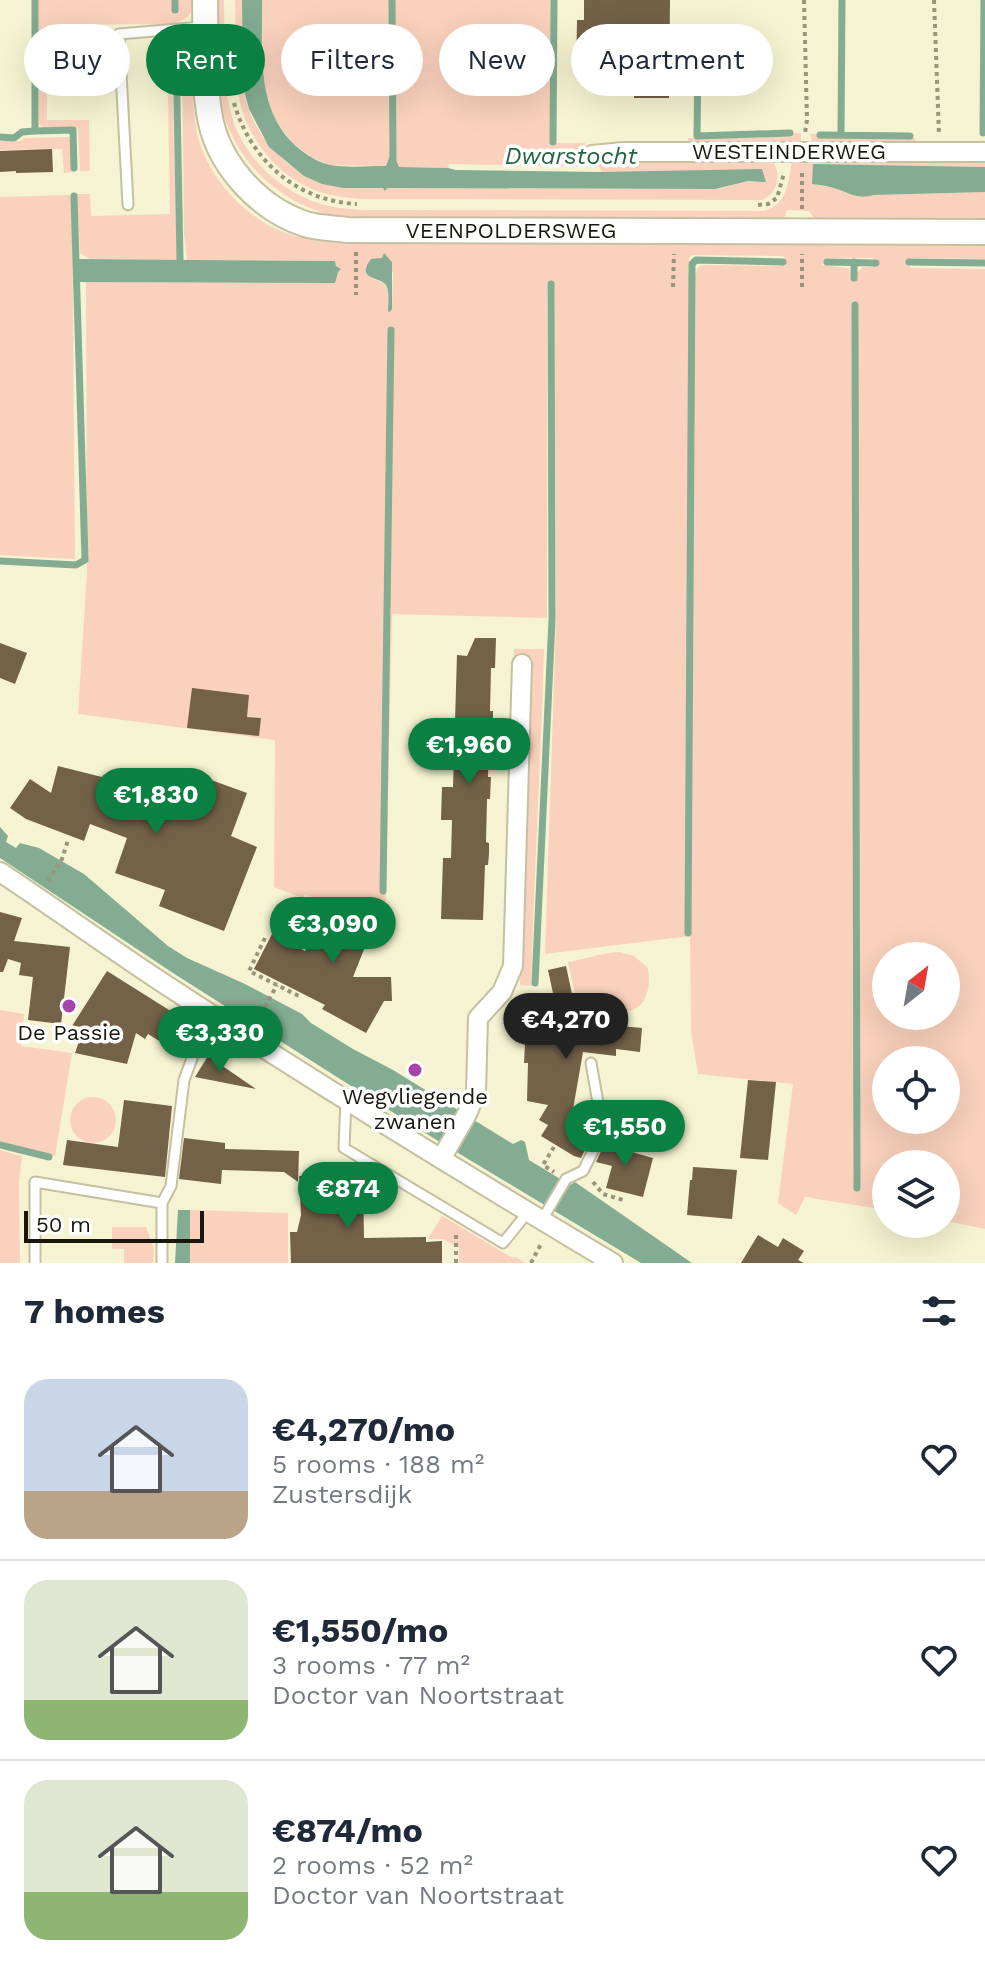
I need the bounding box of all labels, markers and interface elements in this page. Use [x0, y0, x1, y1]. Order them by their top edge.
chip: Buy [24, 24, 130, 96]
chip: Rent [146, 24, 265, 96]
chip: Filters [281, 24, 423, 96]
chip: New [439, 24, 555, 96]
chip: Apartment [571, 24, 773, 96]
street label: WESTEINDERWEG [692, 139, 886, 164]
water label: Dwarstocht [505, 142, 639, 170]
street label: VEENPOLDERSWEG [406, 218, 616, 243]
pin: €1,960 [404, 718, 534, 786]
text: €1,960 [426, 729, 512, 759]
pin: €1,830 [91, 768, 221, 836]
text: €1,830 [113, 779, 199, 809]
pin: €3,090 [268, 897, 398, 965]
text: €3,090 [288, 908, 378, 938]
north arrow [872, 942, 960, 1030]
map controls [872, 942, 960, 1238]
pin: €4,270 [501, 993, 631, 1061]
marker: De Passie [60, 997, 78, 1015]
text: €4,270 [521, 1004, 611, 1034]
pin: €3,330 [155, 1006, 285, 1074]
text: €3,330 [176, 1017, 264, 1047]
place label: De Passie [17, 1020, 121, 1045]
button: locate [872, 1046, 960, 1134]
marker: Wegvliegende zwanen [406, 1061, 424, 1079]
place label: Wegvliegende zwanen [342, 1084, 488, 1134]
pin: €1,550 [560, 1100, 690, 1168]
text: €1,550 [583, 1111, 667, 1141]
button: layers [872, 1150, 960, 1238]
pin: €874 [301, 1162, 395, 1230]
text: €874 [316, 1173, 380, 1203]
scale bar [24, 1207, 204, 1243]
text: 50 m [36, 1212, 91, 1237]
icon: filters [917, 1289, 961, 1333]
text: 7 homes [24, 1291, 165, 1331]
text: €4,270/mo [272, 1409, 455, 1449]
icon: home [88, 1411, 184, 1507]
icon: heart [917, 1437, 961, 1481]
text: 5 rooms · 188 m² [272, 1449, 484, 1479]
text: Zustersdijk [272, 1479, 412, 1509]
text: €1,550/mo [272, 1610, 448, 1650]
icon: home [88, 1612, 184, 1708]
icon: heart [917, 1638, 961, 1682]
text: 3 rooms · 77 m² [272, 1650, 470, 1680]
text: Doctor van Noortstraat [272, 1680, 564, 1710]
text: €874/mo [272, 1810, 423, 1850]
icon: home [88, 1812, 184, 1908]
icon: heart [917, 1838, 961, 1882]
text: 2 rooms · 52 m² [272, 1850, 473, 1880]
text: Doctor van Noortstraat [272, 1880, 564, 1910]

